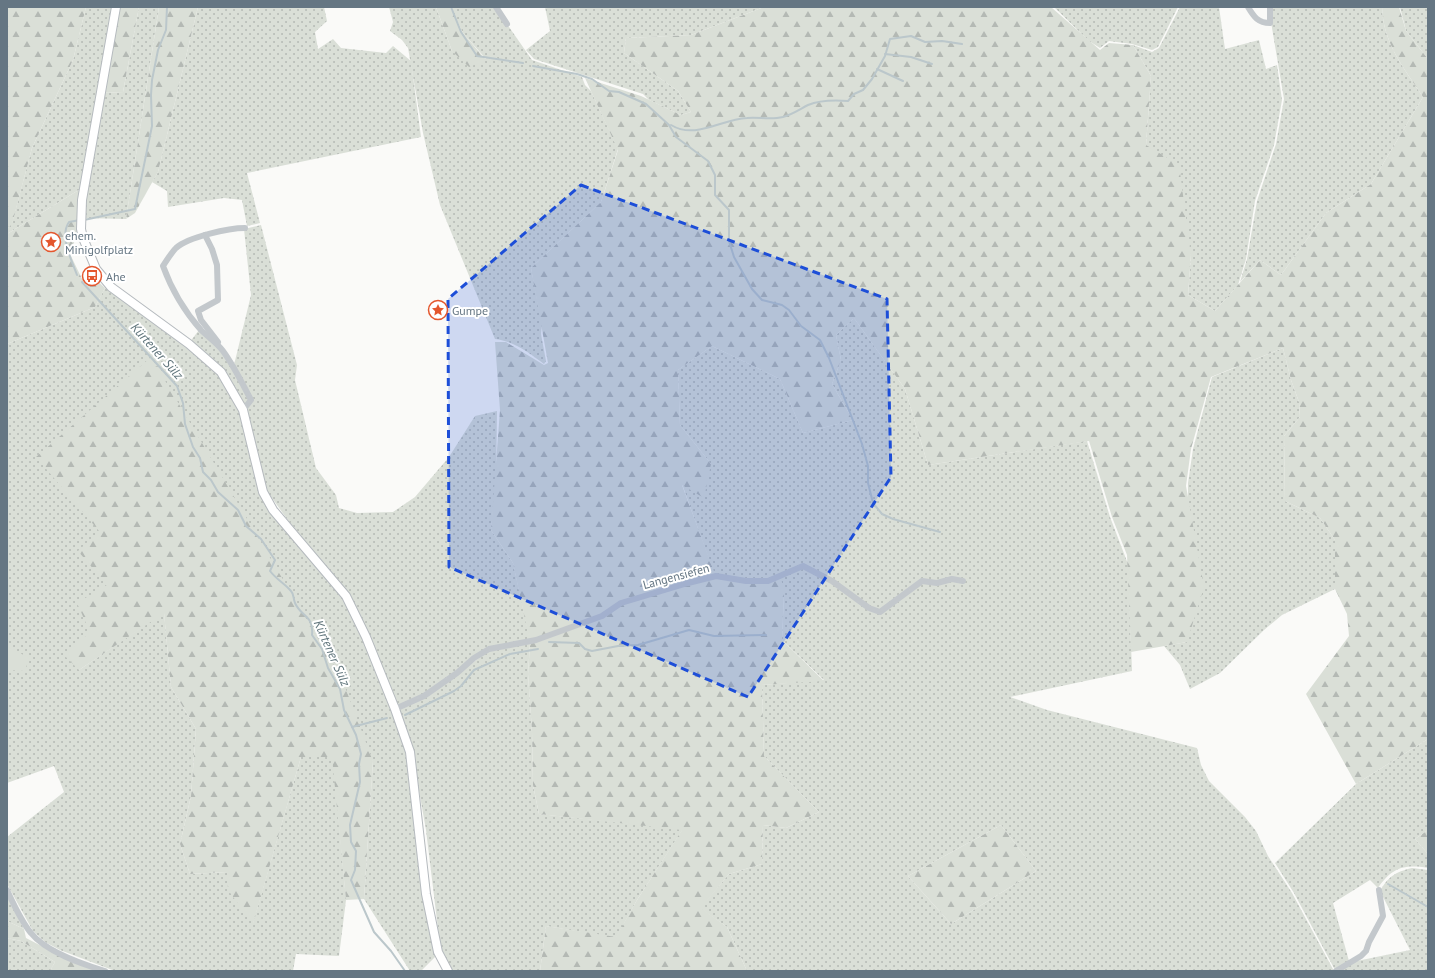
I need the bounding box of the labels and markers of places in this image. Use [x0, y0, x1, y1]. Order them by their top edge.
place label: ehem. Minigolfplatz [65, 228, 133, 257]
place icon: ehem. Minigolfplatz [40, 231, 62, 253]
bus stop icon: Ahe [81, 265, 103, 287]
place label: Ahe [106, 269, 126, 284]
place icon: Gumpe [427, 299, 449, 321]
place label: Gumpe [452, 303, 488, 318]

